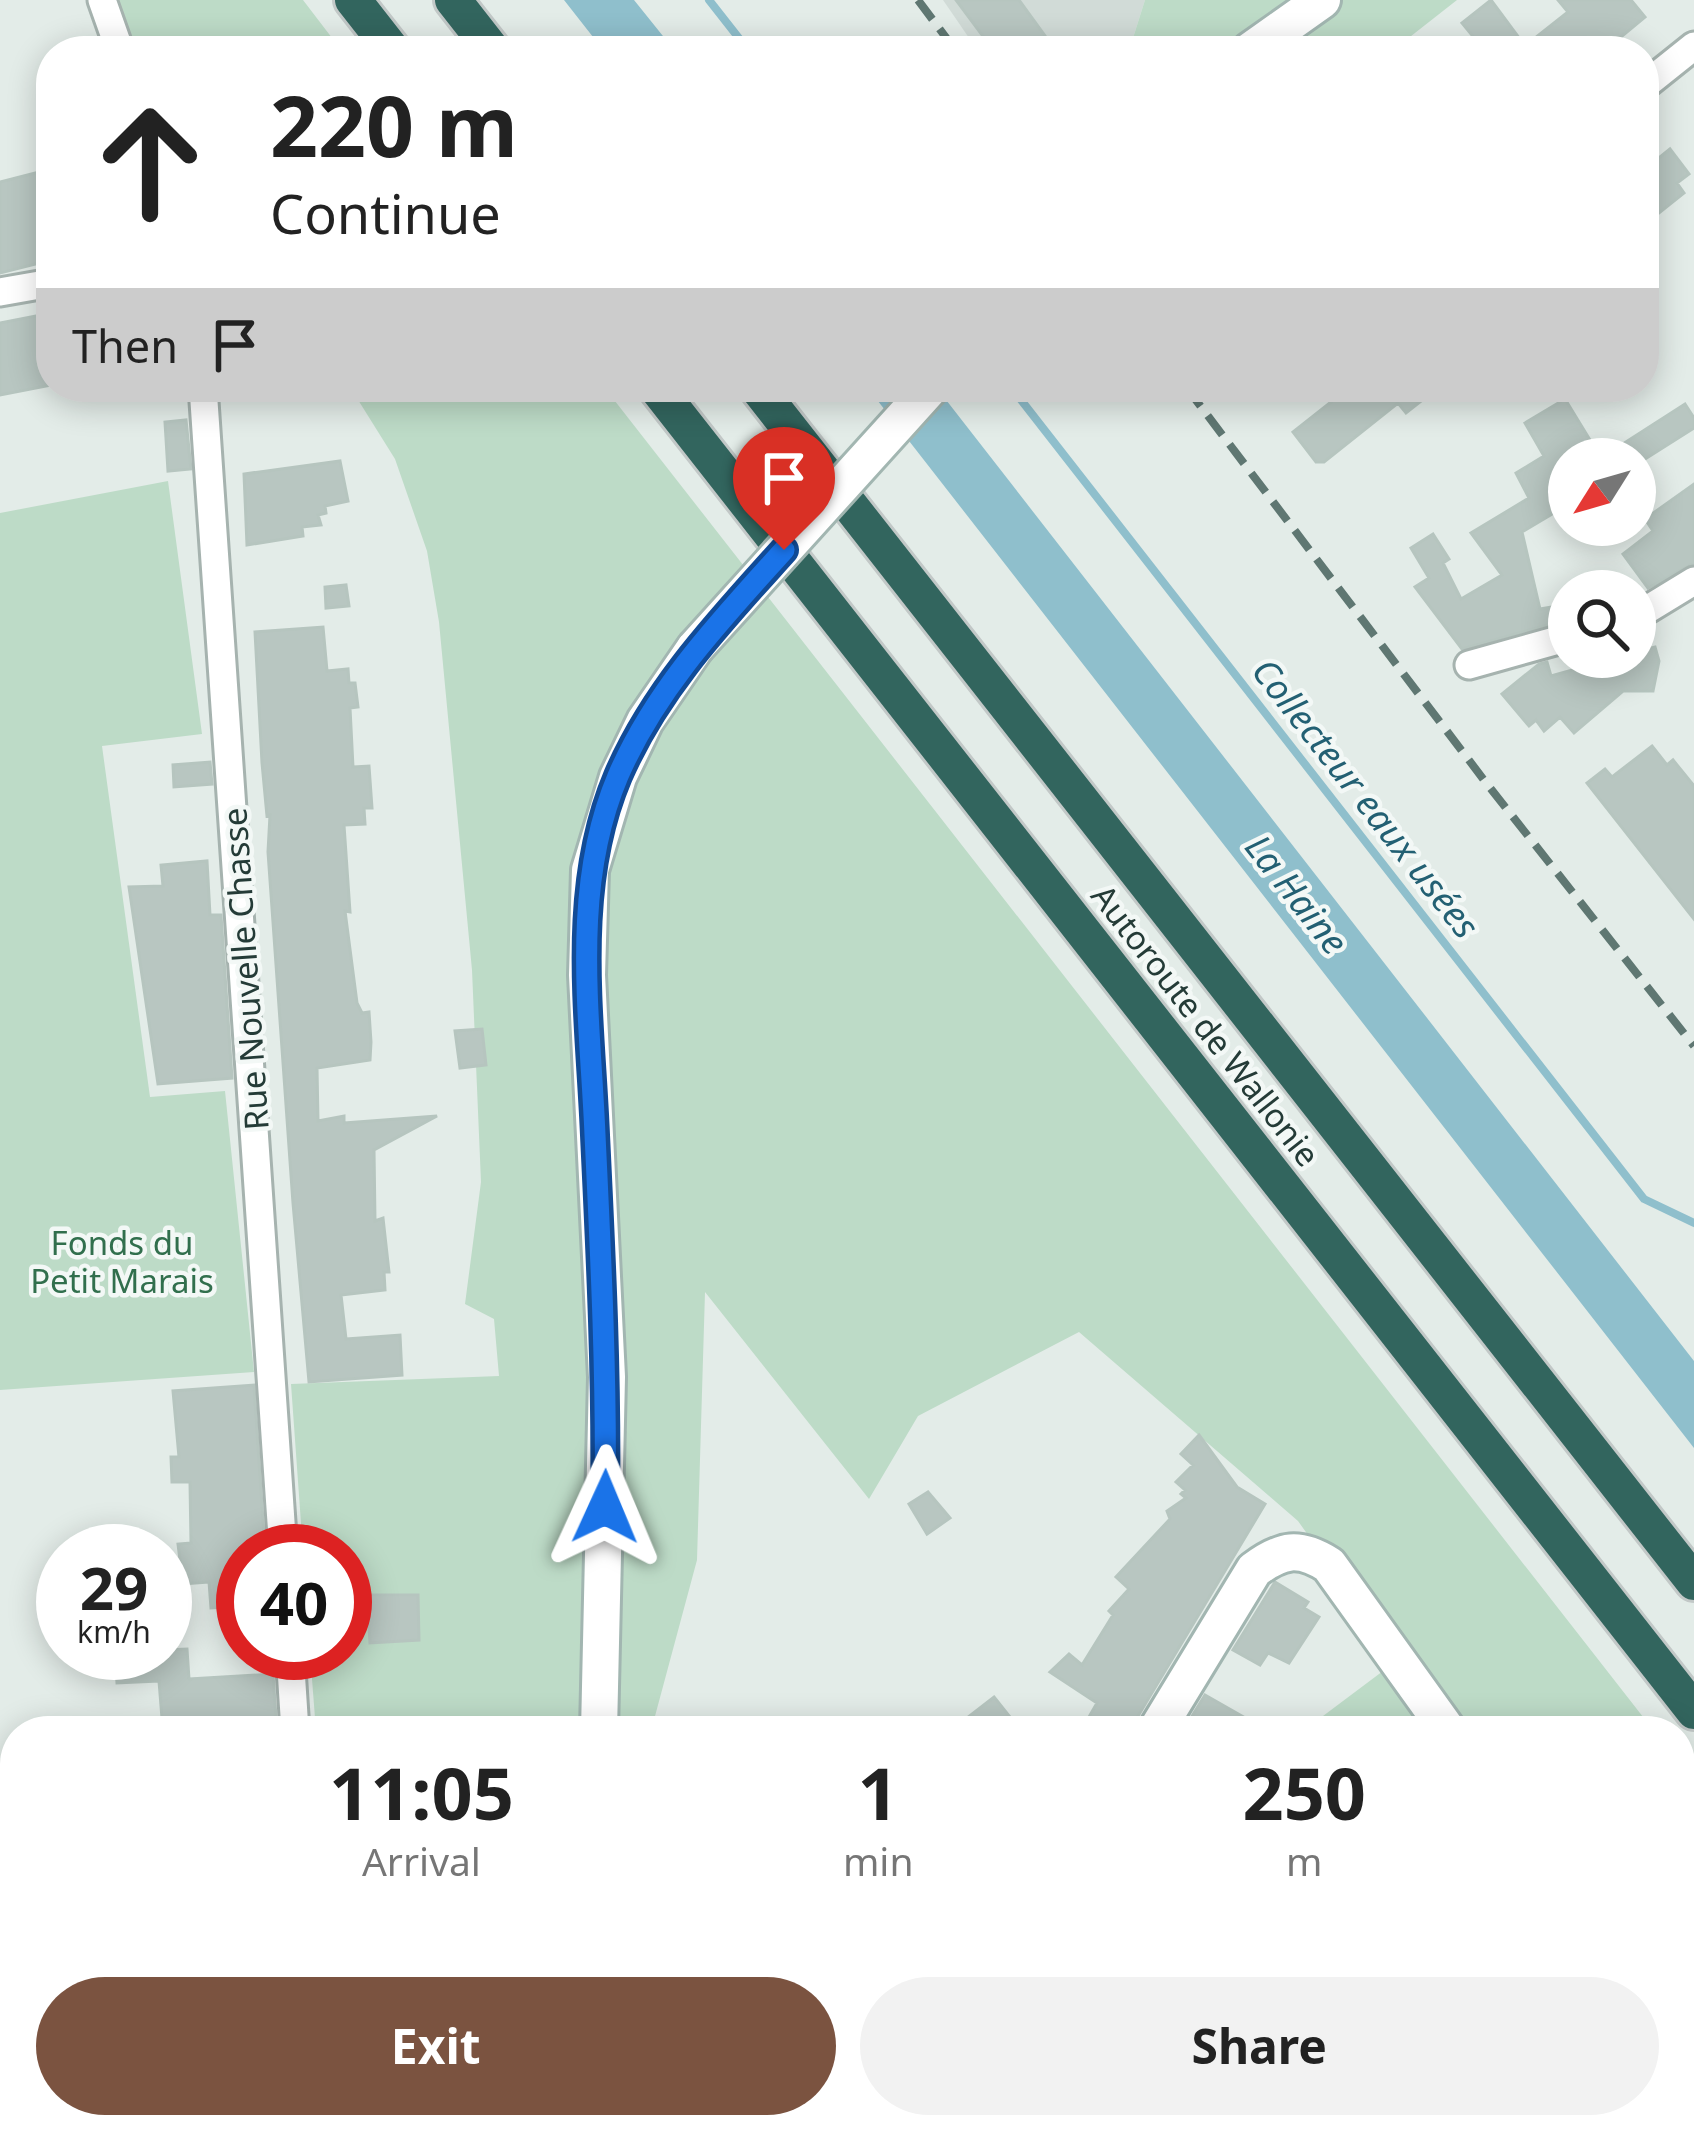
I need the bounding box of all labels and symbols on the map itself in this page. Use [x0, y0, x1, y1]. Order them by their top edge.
pin [733, 427, 835, 550]
north arrow [1548, 438, 1656, 546]
water label: Collecteur eaux usées [1241, 648, 1491, 948]
street label: Rue Nouvelle Chasse [211, 806, 279, 1132]
water label: La Haine [1235, 824, 1359, 964]
street label: Autoroute de Wallonie [1082, 875, 1330, 1175]
park label: Fonds du Petit Marais [30, 1220, 214, 1303]
position arrow [542, 1444, 668, 1570]
speed limit sign: 40 [216, 1524, 372, 1680]

